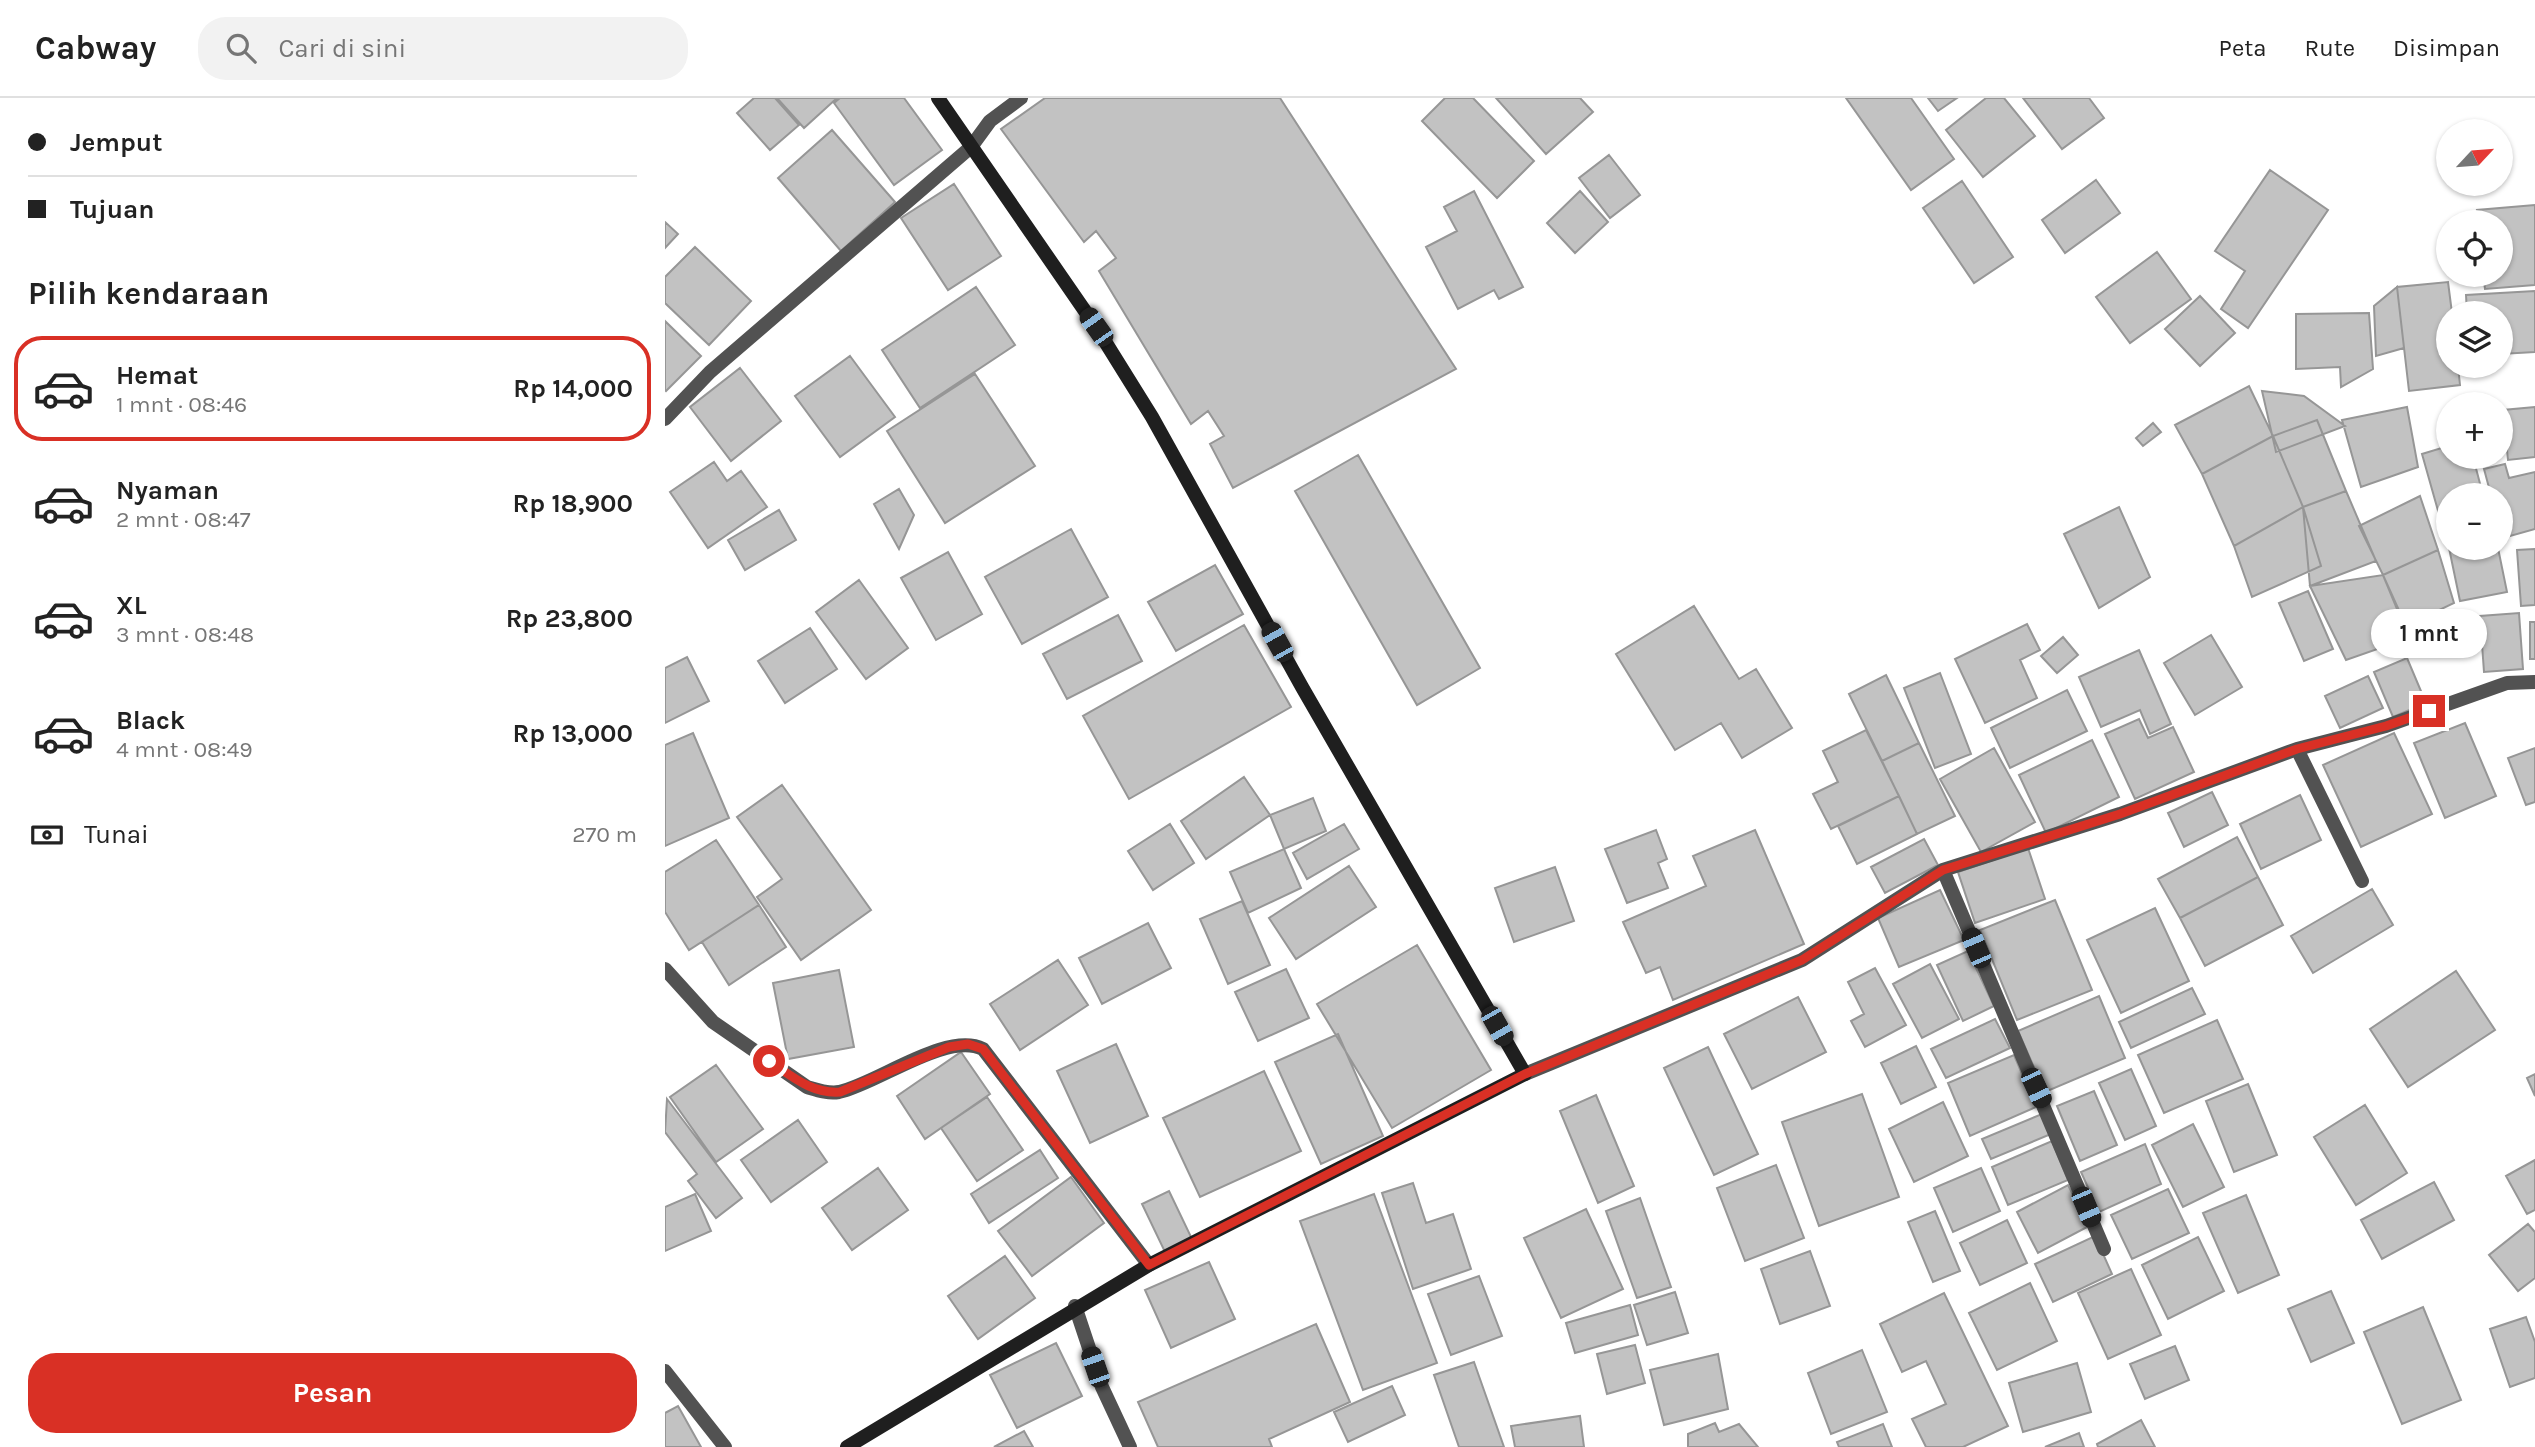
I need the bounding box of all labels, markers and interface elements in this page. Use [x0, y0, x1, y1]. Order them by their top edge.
search box [198, 17, 688, 80]
text: Cabway [35, 29, 156, 67]
icon: search [222, 29, 260, 67]
text: Cari di sini [278, 33, 406, 64]
text: Peta [2219, 34, 2266, 62]
text: Rute [2304, 34, 2355, 62]
text: Disimpan [2393, 34, 2500, 62]
north arrow [2436, 119, 2513, 196]
map controls [2436, 119, 2513, 560]
text: Jemput [70, 127, 162, 158]
text: Tujuan [70, 194, 154, 225]
button: locate [2436, 210, 2513, 287]
text: Pilih kendaraan [28, 275, 269, 312]
button: layers [2436, 301, 2513, 378]
car [1076, 304, 1117, 350]
icon: car [32, 357, 95, 420]
text: Hemat [116, 360, 198, 391]
text: Rp 14,000 [513, 373, 633, 404]
text: 1 mnt · 08:46 [116, 391, 247, 418]
button: + [2436, 392, 2513, 469]
icon: car [32, 472, 95, 535]
text: Nyaman [116, 475, 219, 506]
button: − [2436, 483, 2513, 560]
text: Rp 18,900 [512, 488, 633, 519]
text: 2 mnt · 08:47 [116, 506, 251, 533]
icon: car [32, 587, 95, 650]
text: XL [116, 590, 147, 621]
text: Rp 23,800 [506, 603, 633, 634]
callout: 1 mnt [2371, 610, 2487, 658]
car [1258, 619, 1297, 665]
text: 1 mnt [2399, 620, 2459, 647]
text: 3 mnt · 08:48 [116, 621, 254, 648]
route end [2413, 695, 2445, 727]
icon: car [32, 702, 95, 765]
text: Black [116, 705, 185, 736]
text: Rp 13,000 [512, 718, 633, 749]
text: 4 mnt · 08:49 [116, 736, 253, 763]
icon: cash [28, 816, 66, 854]
text: Tunai [84, 819, 149, 850]
text: 270 m [572, 821, 637, 848]
car [1959, 925, 1994, 971]
car [1478, 1003, 1517, 1049]
route start [753, 1045, 785, 1077]
car [2018, 1065, 2055, 1111]
car [2069, 1184, 2104, 1230]
car [1079, 1344, 1112, 1390]
button: Pesan [28, 1353, 637, 1433]

